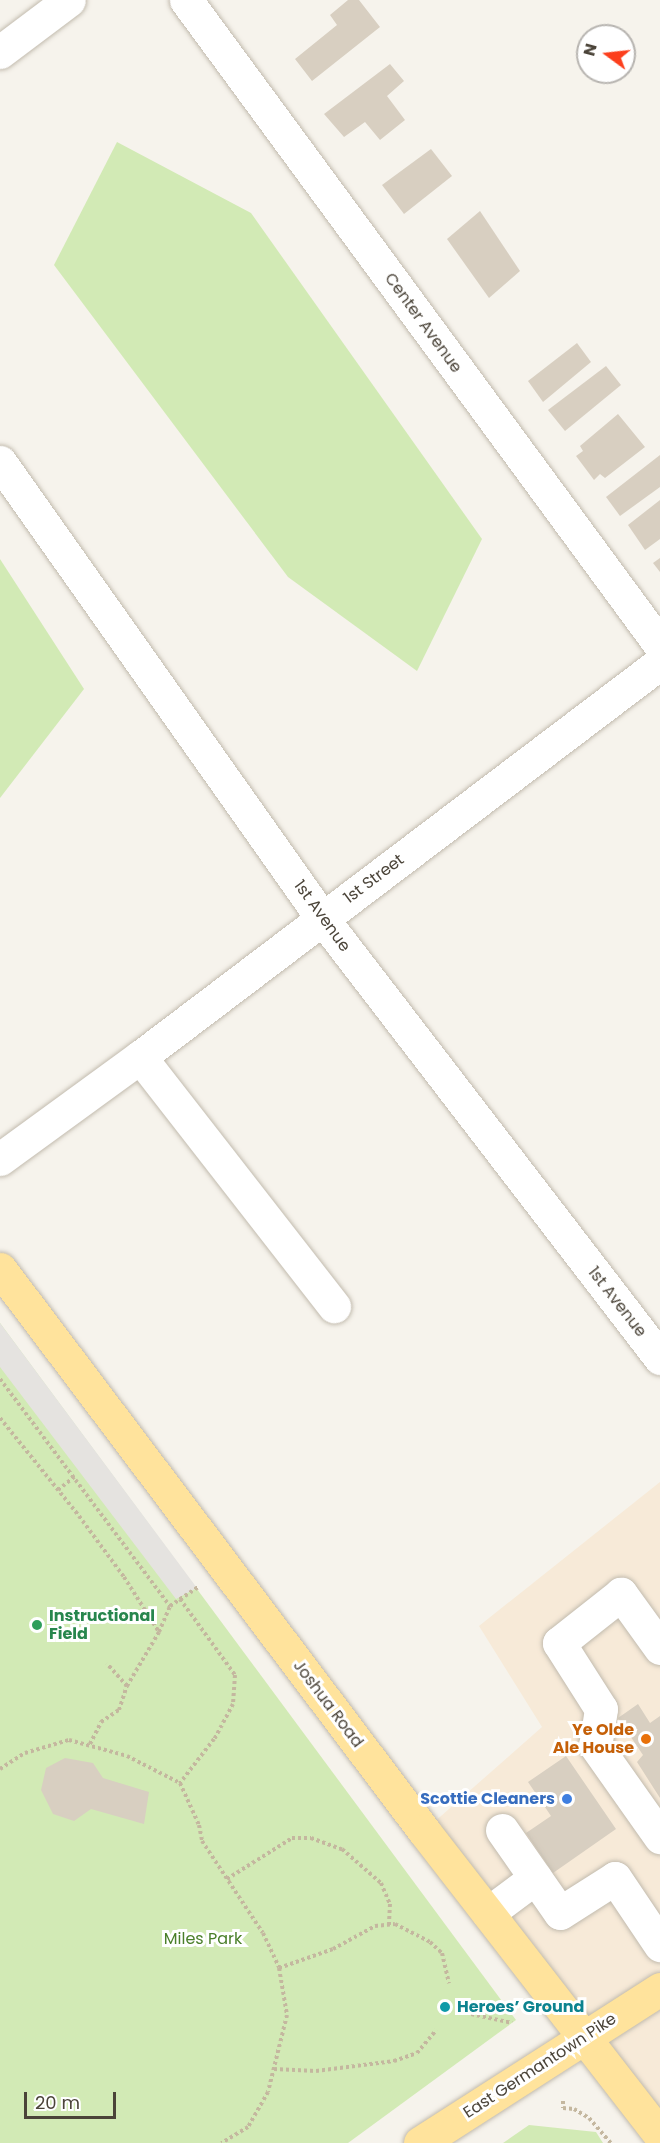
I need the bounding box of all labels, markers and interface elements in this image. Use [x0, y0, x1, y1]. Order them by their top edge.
north arrow [576, 24, 636, 84]
text: N [577, 41, 603, 59]
street label: Center Avenue [380, 269, 466, 377]
street label: 1st Street [340, 850, 408, 908]
street label: 1st Avenue [290, 877, 354, 955]
street label: 1st Avenue [584, 1263, 650, 1341]
place label: Instructional Field [49, 1606, 155, 1644]
marker: Instructional Field [30, 1618, 44, 1632]
street label: Joshua Road [289, 1657, 367, 1751]
place label: Ye Olde Ale House [553, 1720, 634, 1758]
marker: Ye Olde Ale House [639, 1732, 653, 1746]
place label: Scottie Cleaners [420, 1789, 555, 1809]
marker: Scottie Cleaners [560, 1792, 574, 1806]
park label: Miles Park [164, 1929, 242, 1949]
place label: Heroes’ Ground [457, 1997, 584, 2017]
marker: Heroes’ Ground [438, 2000, 452, 2014]
street label: East Germantown Pike [460, 2009, 620, 2123]
scale bar [27, 2080, 118, 2118]
text: 20 m [35, 2090, 80, 2115]

